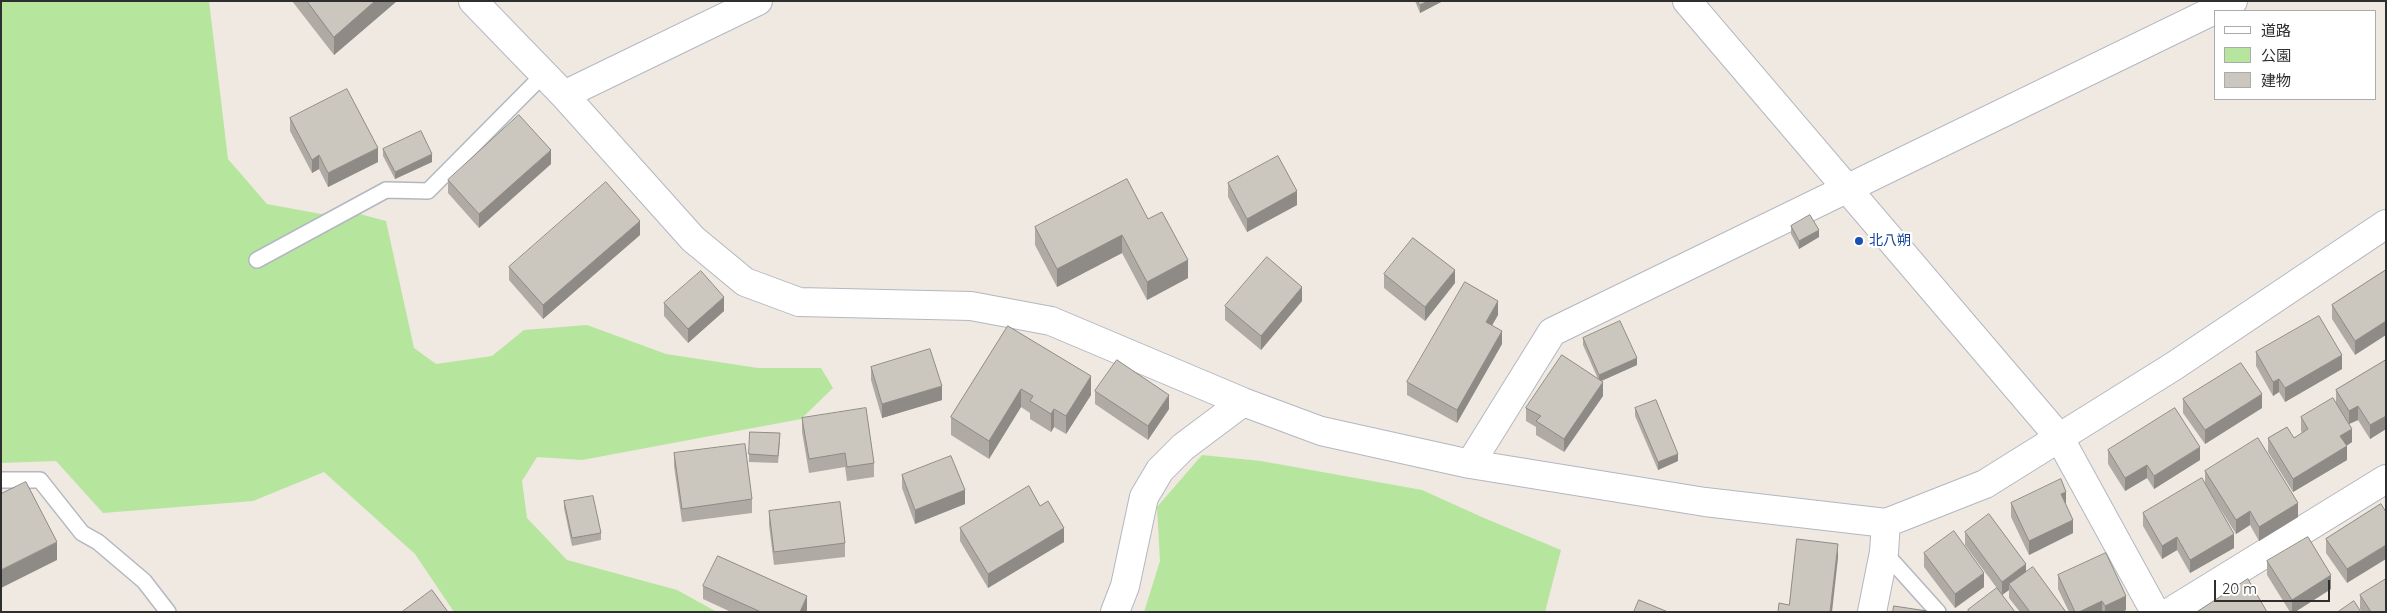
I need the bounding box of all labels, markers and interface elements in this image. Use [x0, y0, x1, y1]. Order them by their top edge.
legend [2214, 10, 2377, 100]
text: 道路 [2261, 21, 2291, 40]
text: 公園 [2261, 46, 2291, 65]
text: 建物 [2261, 71, 2291, 90]
place label: 北八朔 [1869, 233, 1911, 249]
marker: 北八朔 [1853, 235, 1865, 247]
scale bar [2217, 570, 2333, 602]
text: 20 m [2222, 579, 2257, 598]

